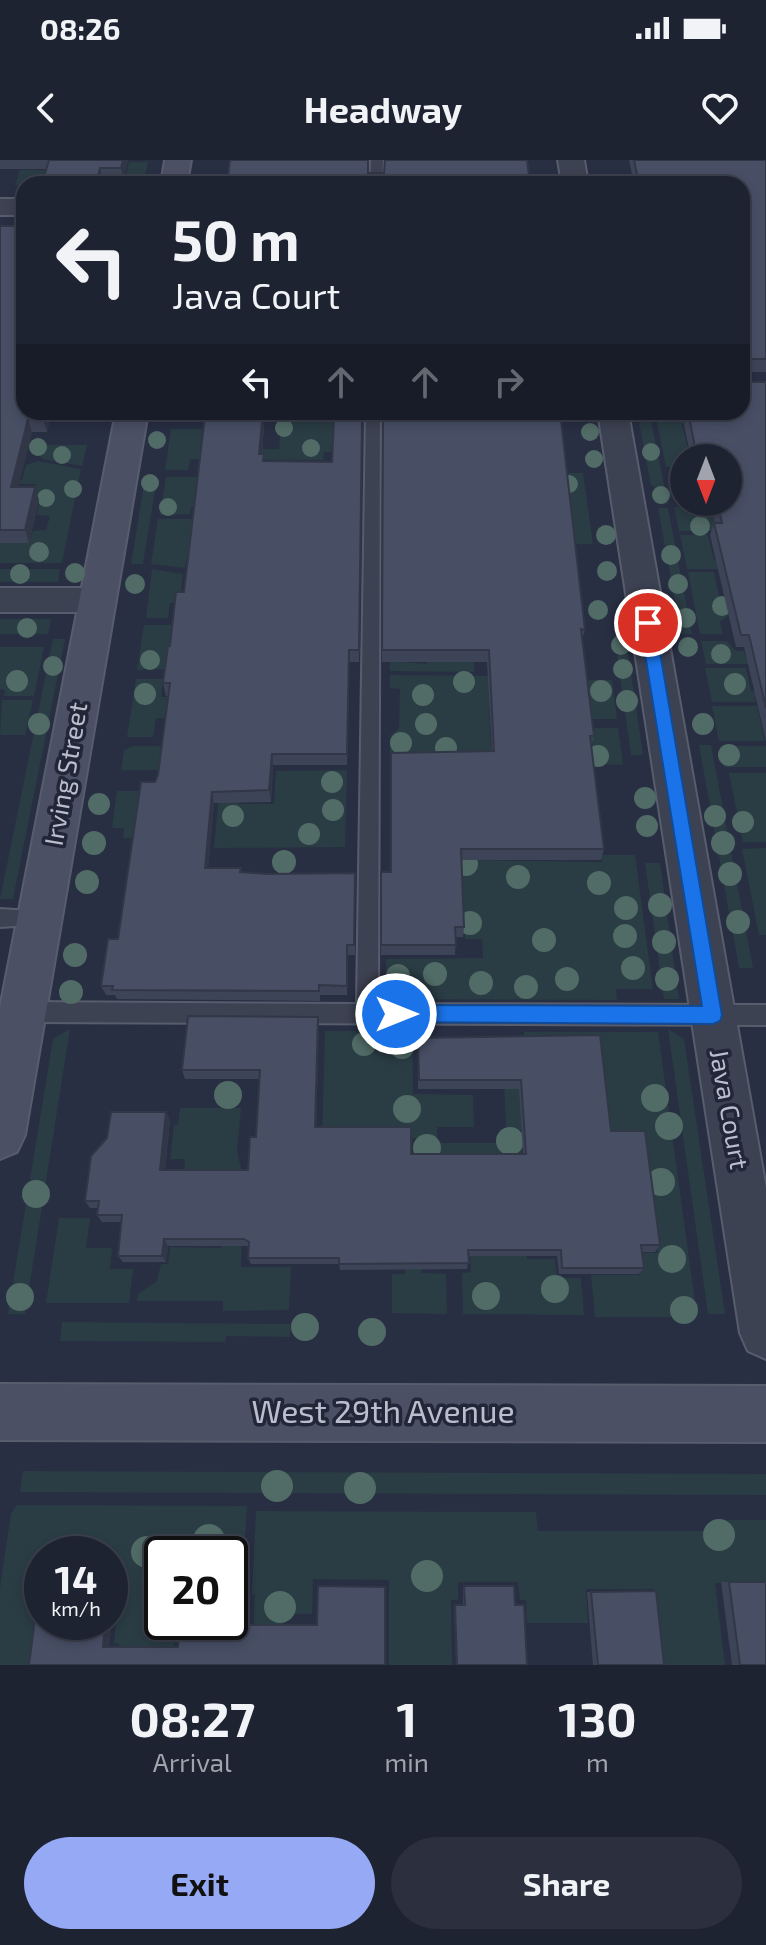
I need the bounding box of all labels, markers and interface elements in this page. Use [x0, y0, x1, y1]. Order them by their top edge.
text: 08:26 [40, 10, 120, 46]
icon: back [24, 86, 68, 130]
icon: heart [698, 86, 742, 130]
text: Headway [304, 87, 462, 130]
text: 50 m [172, 205, 300, 272]
icon: left [40, 208, 144, 312]
text: Java Court [172, 273, 340, 316]
icon: left [235, 360, 279, 404]
icon: ahead [319, 360, 363, 404]
icon: ahead [403, 360, 447, 404]
icon: right [487, 360, 531, 404]
north arrow [670, 444, 742, 516]
map controls [670, 444, 742, 516]
pin [614, 589, 682, 657]
icon: arrive [626, 601, 670, 645]
street label: Irving Street [37, 699, 92, 848]
position arrow [354, 972, 438, 1056]
street label: Java Court [705, 1046, 756, 1171]
street label: West 29th Avenue [251, 1391, 515, 1429]
speed limit sign: 20 [144, 1536, 248, 1640]
text: 14 [55, 1554, 97, 1602]
text: km/h [51, 1596, 101, 1620]
text: 08:27 [129, 1689, 255, 1747]
text: 1 [396, 1689, 417, 1747]
text: 130 [558, 1689, 637, 1747]
text: Arrival [153, 1746, 232, 1777]
text: min [385, 1746, 429, 1777]
text: m [586, 1746, 609, 1777]
button: Exit [24, 1837, 375, 1929]
button: Share [391, 1837, 742, 1929]

